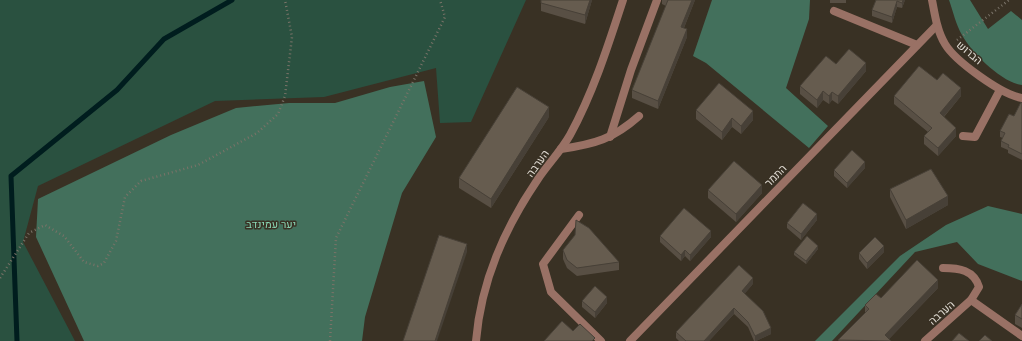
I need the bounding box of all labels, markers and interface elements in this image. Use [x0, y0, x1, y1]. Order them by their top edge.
street label: הברוש [954, 37, 986, 67]
street label: הערבה [522, 146, 552, 180]
street label: התמר [761, 161, 789, 189]
park label: יער עמינדב [246, 216, 296, 231]
street label: הערבה [925, 296, 957, 328]

